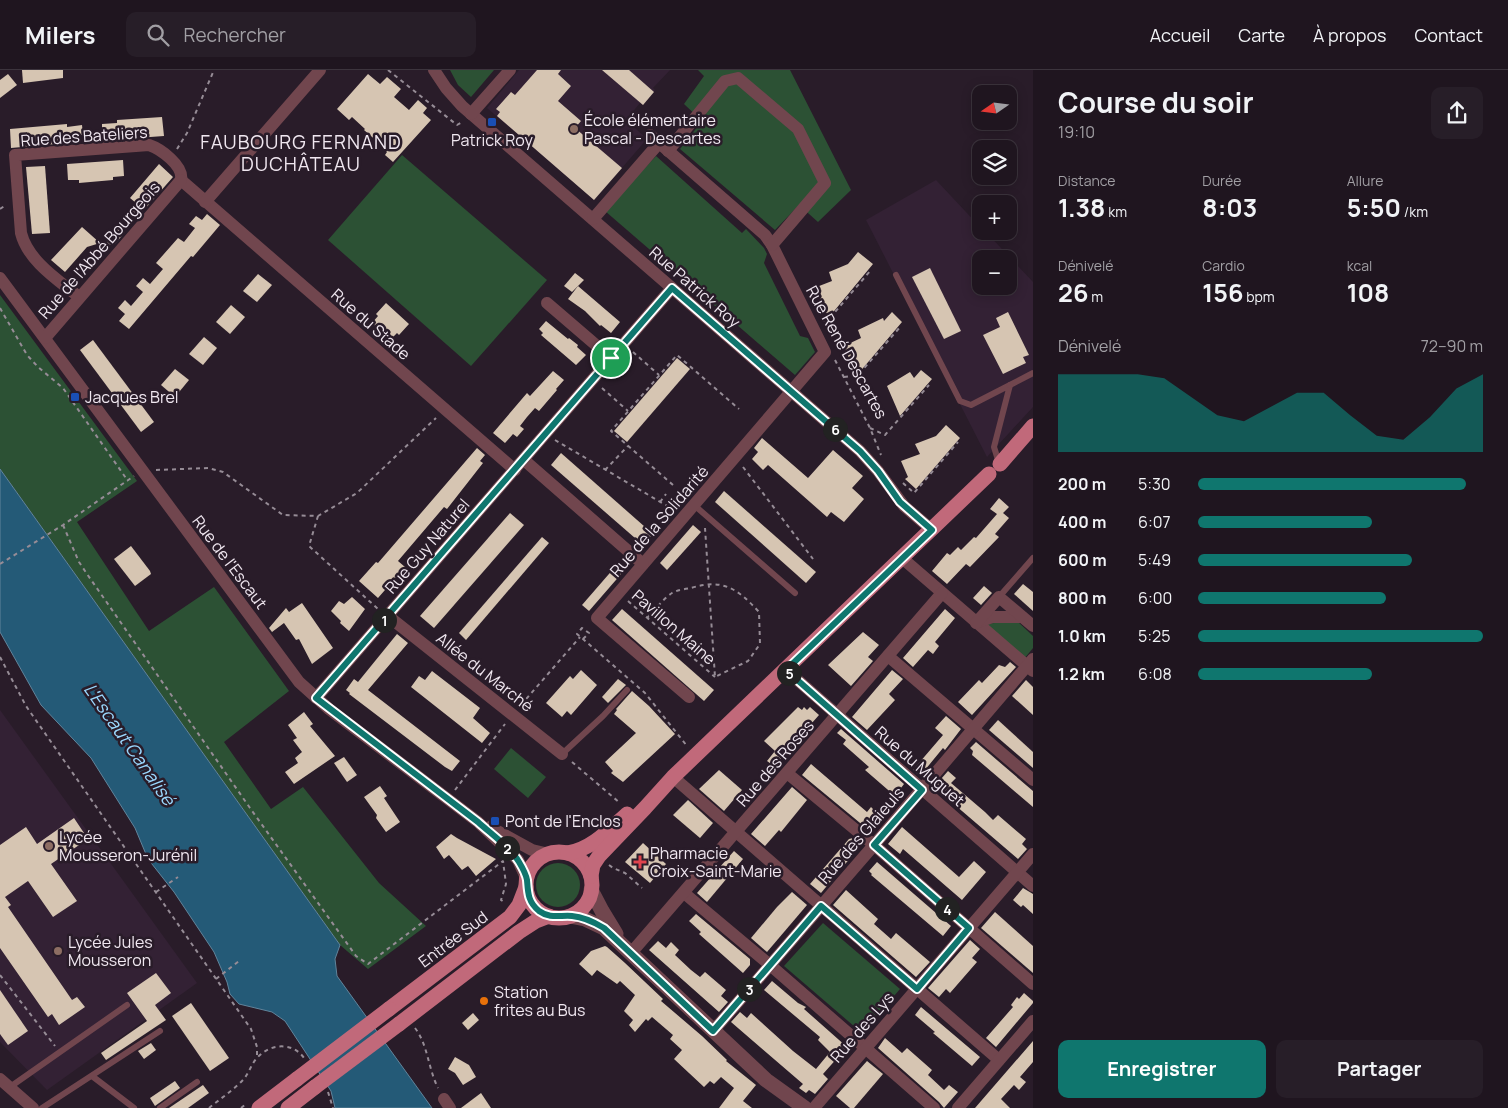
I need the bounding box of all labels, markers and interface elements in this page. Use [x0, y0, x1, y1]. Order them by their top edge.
search box [126, 12, 476, 57]
text: Milers [25, 18, 96, 51]
icon: search [144, 21, 172, 49]
text: Rechercher [184, 22, 286, 48]
text: Accueil [1150, 23, 1210, 47]
text: Carte [1238, 23, 1285, 47]
text: À propos [1313, 23, 1386, 47]
text: Contact [1414, 23, 1483, 47]
text: Course du soir [1058, 83, 1254, 121]
north arrow [972, 85, 1018, 130]
map controls [972, 85, 1017, 295]
button: share [1431, 87, 1483, 139]
place label: École élémentaire Pascal - Descartes [584, 109, 721, 149]
marker: Patrick Roy [486, 116, 498, 128]
street label: Rue des Bateliers [20, 121, 148, 151]
text: 19:10 [1058, 121, 1095, 143]
marker: École élémentaire Pascal - Descartes [568, 123, 580, 135]
district label: FAUBOURG FERNAND DUCHÂTEAU [200, 129, 402, 177]
place label: Patrick Roy [451, 129, 533, 151]
button: layers [972, 140, 1017, 185]
text: Distance [1058, 171, 1115, 190]
text: Durée [1202, 171, 1241, 190]
text: Allure [1347, 171, 1383, 190]
street label: Rue de l'Abbé Bourgeois [33, 177, 165, 323]
text: 1.38 [1058, 190, 1105, 225]
text: 8:03 [1202, 190, 1257, 225]
text: 5:50 [1347, 190, 1401, 225]
button: + [972, 195, 1017, 240]
text: km [1105, 202, 1127, 221]
text: /km [1401, 202, 1428, 221]
street label: Rue Patrick Roy [645, 241, 746, 333]
button: − [972, 250, 1017, 295]
text: Dénivelé [1058, 256, 1113, 275]
text: Cardio [1202, 256, 1245, 275]
text: kcal [1347, 256, 1372, 275]
text: 26 [1058, 275, 1088, 310]
text: 156 [1202, 275, 1243, 310]
text: 108 [1347, 275, 1389, 310]
street label: Rue René Descartes [801, 281, 893, 423]
street label: Rue du Stade [327, 283, 415, 365]
text: m [1088, 287, 1103, 306]
text: bpm [1243, 287, 1275, 306]
text: Dénivelé [1058, 335, 1121, 357]
text: 72–90 m [1421, 335, 1483, 357]
pin [590, 337, 632, 379]
icon: arrive [597, 344, 625, 372]
place label: Jacques Brel [85, 386, 179, 408]
marker: Jacques Brel [69, 391, 81, 403]
pin: 6 [822, 416, 848, 442]
text: 6 [831, 420, 840, 439]
street label: Rue de la Solidarité [605, 461, 713, 581]
text: 200 m [1058, 473, 1106, 495]
text: 5:30 [1138, 473, 1171, 495]
street label: Rue Guy Naturel [380, 494, 474, 598]
street label: Rue de l'Escaut [188, 511, 272, 613]
text: 400 m [1058, 511, 1106, 533]
text: 6:07 [1138, 511, 1171, 533]
text: 600 m [1058, 549, 1107, 571]
text: 5:49 [1138, 549, 1171, 571]
street label: Pavillon Maine [627, 585, 721, 669]
text: 800 m [1058, 587, 1106, 609]
text: 6:00 [1138, 587, 1172, 609]
pin: 1 [372, 608, 396, 632]
text: 1 [381, 611, 388, 630]
text: 1.0 km [1058, 625, 1106, 647]
text: 5:25 [1138, 625, 1170, 647]
street label: Allée du Marché [432, 627, 538, 717]
pin: 5 [776, 660, 802, 686]
text: 1.2 km [1058, 663, 1105, 685]
text: 6:08 [1138, 663, 1172, 685]
text: 5 [785, 664, 794, 683]
water label: L'Escaut Canalisé [79, 678, 182, 811]
street label: Rue des Roses [731, 715, 819, 811]
street label: Rue du Muguet [871, 721, 969, 811]
street label: Rue des Glaieuls [813, 782, 909, 888]
place label: Pont de l'Enclos [505, 810, 621, 832]
marker: Pont de l'Enclos [489, 815, 501, 827]
place label: Lycée Mousseron-Jurénil [59, 826, 197, 866]
pin: 2 [494, 836, 520, 860]
text: 2 [503, 839, 512, 858]
marker: Lycée Mousseron-Jurénil [43, 840, 55, 852]
place label: Pharmacie Croix-Saint-Marie [650, 842, 782, 882]
marker: Pharmacie Croix-Saint-Marie [634, 856, 646, 868]
pin: 4 [934, 896, 960, 922]
text: 4 [943, 900, 952, 919]
street label: Entrée Sud [414, 906, 492, 972]
place label: Lycée Jules Mousseron [68, 931, 153, 971]
marker: Lycée Jules Mousseron [52, 945, 64, 957]
pin: 3 [736, 976, 762, 1002]
text: 3 [745, 980, 754, 999]
place label: Station frites au Bus [494, 981, 586, 1021]
street label: Rue des Lys [825, 987, 899, 1067]
marker: Station frites au Bus [478, 995, 490, 1007]
button: Enregistrer [1058, 1040, 1266, 1098]
button: Partager [1276, 1040, 1483, 1098]

